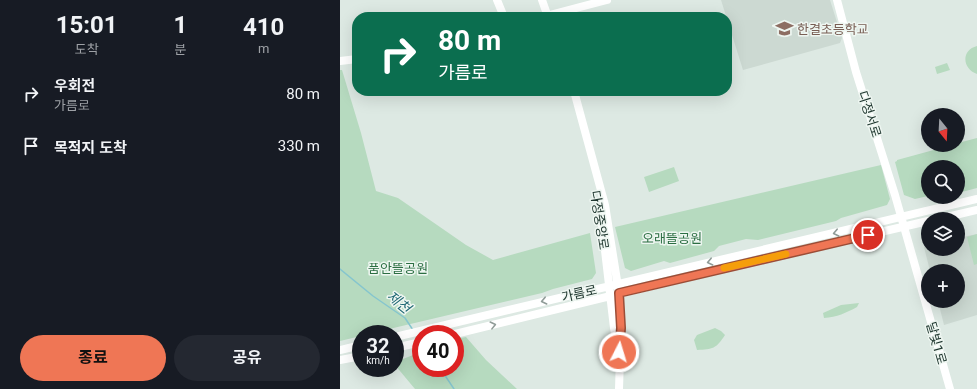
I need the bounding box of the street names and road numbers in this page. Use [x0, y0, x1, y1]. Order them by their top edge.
street label: 다정서로 [855, 89, 884, 139]
street label: 다정중앙로 [587, 189, 612, 251]
street label: 가름로 [560, 282, 598, 305]
street label: 달빛1로 [923, 320, 950, 366]

